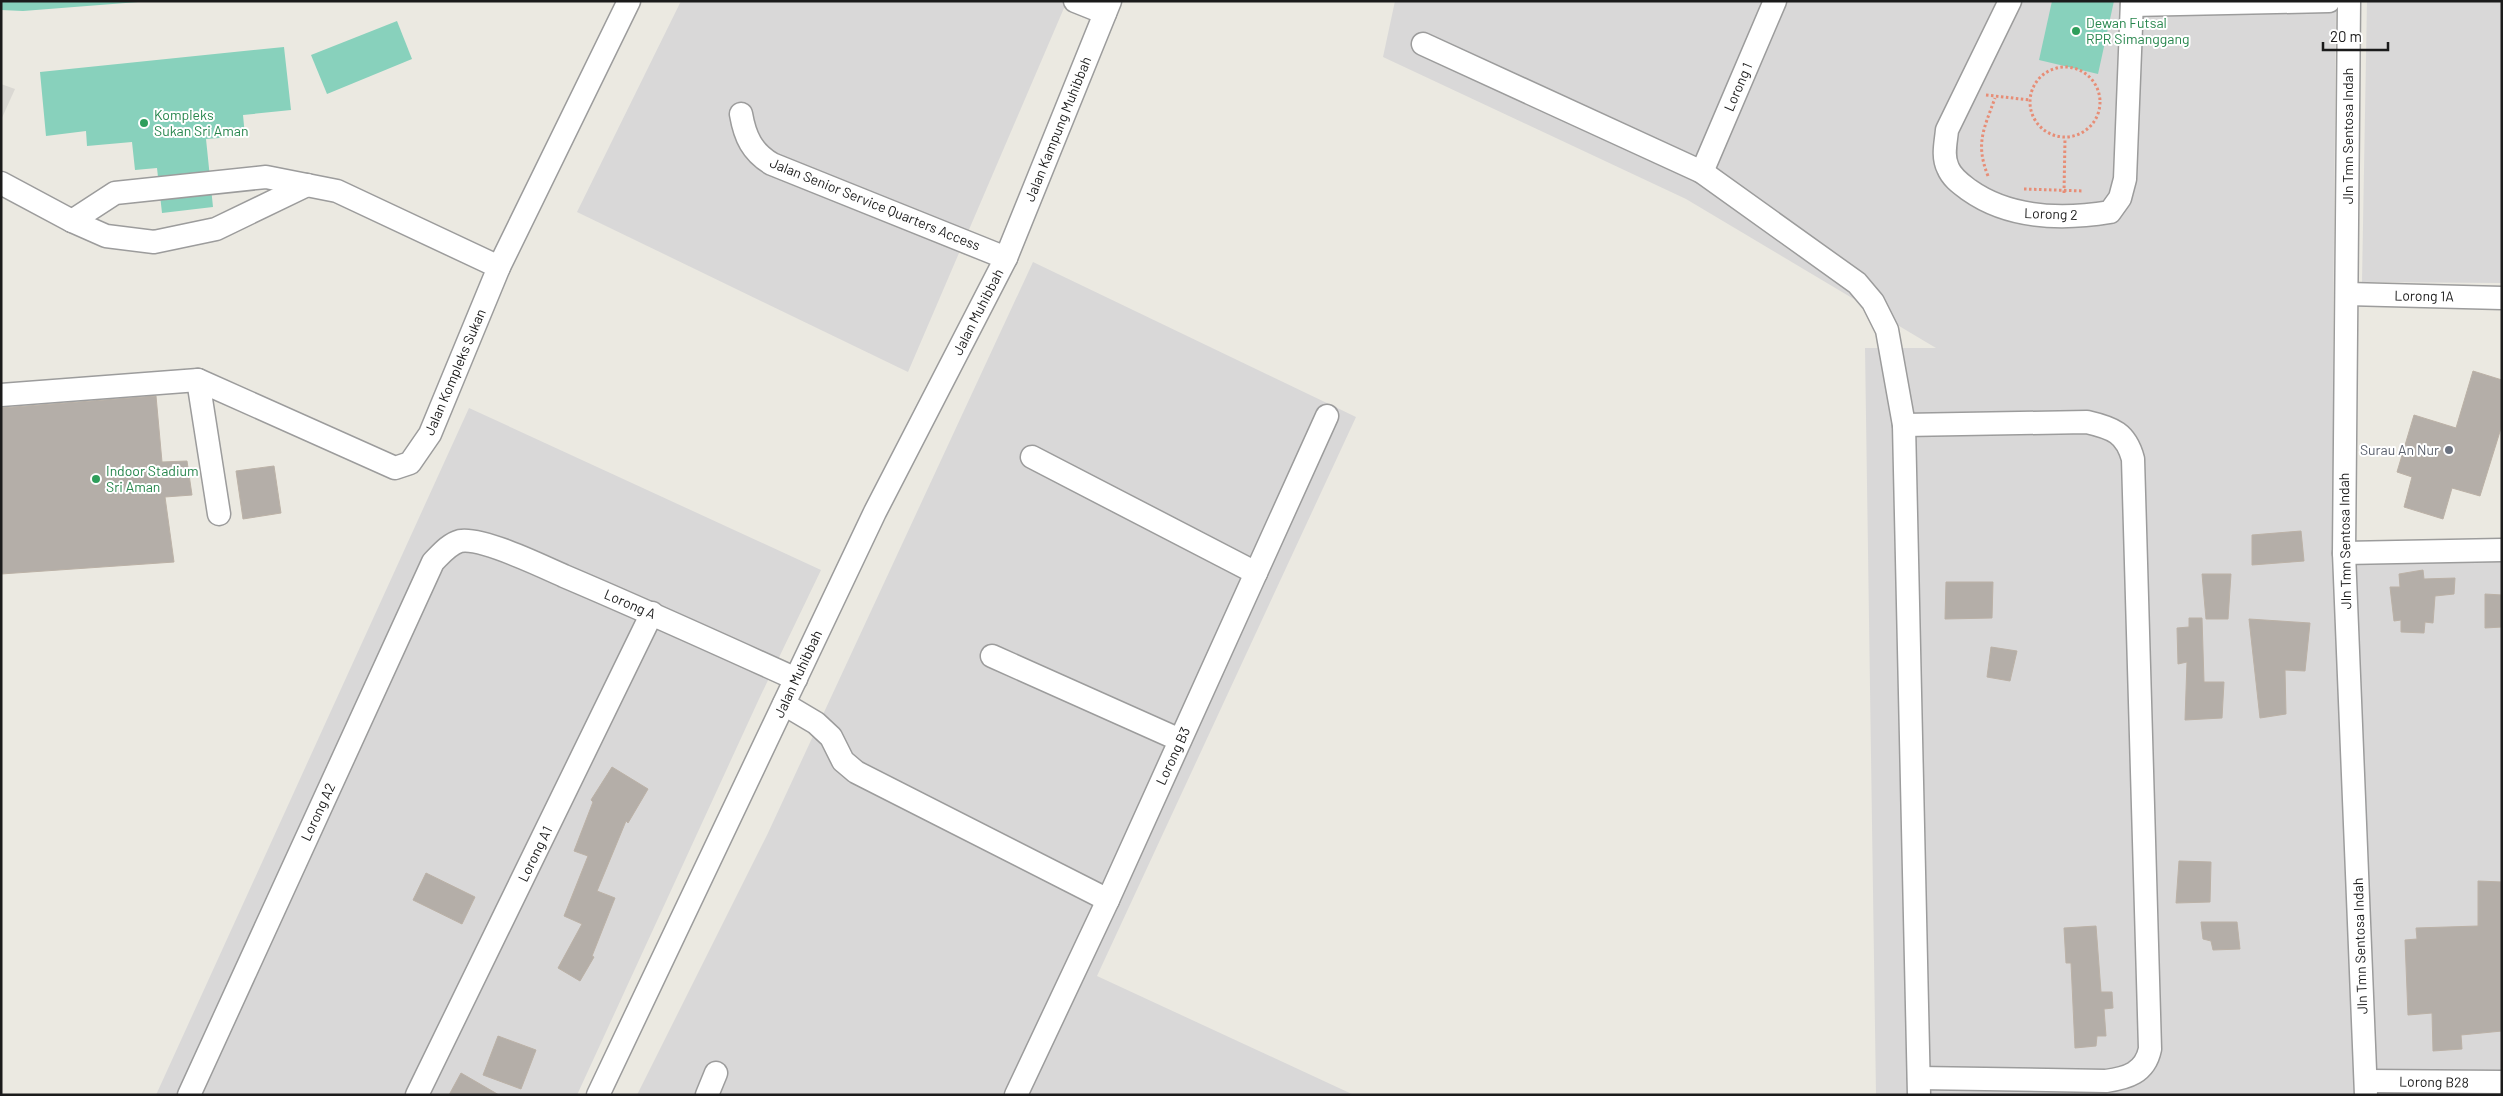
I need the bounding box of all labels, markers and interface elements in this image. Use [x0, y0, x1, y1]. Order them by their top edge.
place label: Dewan Futsal RPR Simanggang [2086, 14, 2189, 47]
scale bar [2323, 20, 2388, 52]
marker: Dewan Futsal RPR Simanggang [2070, 25, 2082, 37]
text: 20 m [2330, 27, 2362, 45]
street label: Jalan Kampung Muhibbah [1021, 54, 1094, 204]
street label: Lorong 1 [1720, 60, 1755, 114]
street label: Jln Tmn Sentosa Indah [2339, 68, 2356, 204]
place label: Kompleks Sukan Sri Aman [154, 106, 249, 139]
marker: Kompleks Sukan Sri Aman [138, 117, 150, 129]
street label: Jalan Senior Service Quarters Access [767, 153, 983, 254]
street label: Lorong 2 [2024, 204, 2078, 223]
street label: Jalan Muhibbah [949, 266, 1007, 358]
street label: Lorong 1A [2394, 286, 2454, 305]
street label: Jalan Kompleks Sukan [420, 306, 489, 438]
place label: Surau An Nur [2360, 441, 2439, 458]
marker: Surau An Nur [2443, 444, 2455, 456]
place label: Indoor Stadium Sri Aman [106, 462, 199, 495]
marker: Indoor Stadium Sri Aman [90, 473, 102, 485]
street label: Jln Tmn Sentosa Indah [2335, 473, 2354, 609]
street label: Lorong A [602, 585, 659, 622]
street label: Jalan Muhibbah [770, 627, 825, 720]
street label: Lorong B3 [1152, 724, 1193, 788]
street label: Lorong A2 [297, 780, 338, 844]
street label: Lorong A1 [514, 823, 555, 884]
street label: Jln Tmn Sentosa Indah [2349, 877, 2370, 1015]
street label: Lorong B28 [2399, 1072, 2469, 1091]

